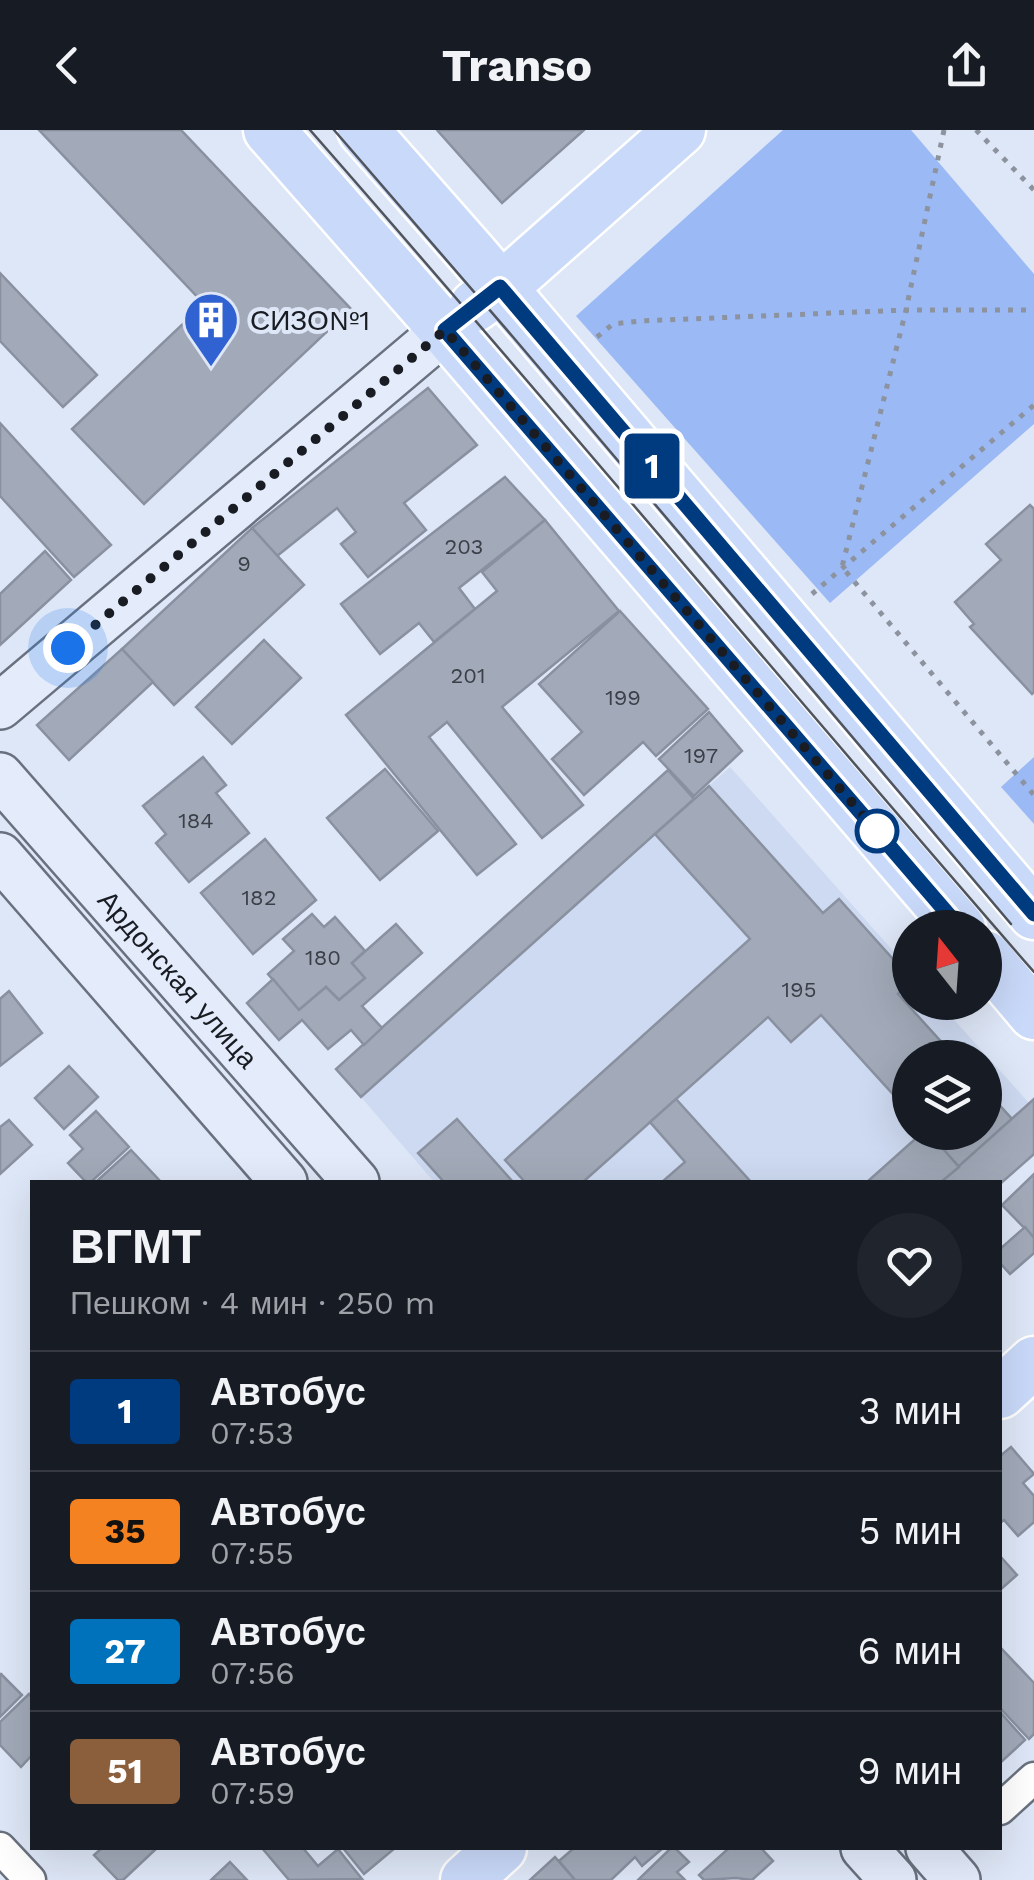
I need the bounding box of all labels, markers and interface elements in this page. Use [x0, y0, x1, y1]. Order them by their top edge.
icon: back [40, 38, 95, 93]
icon: share [939, 38, 994, 93]
text: Transo [442, 39, 592, 92]
building icon: СИЗО№1 [181, 290, 241, 369]
place label: СИЗО№1 [250, 304, 370, 337]
line badge: 1 [620, 434, 684, 498]
text: 1 [644, 445, 660, 487]
house number: 203 [445, 534, 483, 559]
house number: 9 [237, 551, 251, 576]
your location [43, 623, 93, 673]
house number: 201 [450, 663, 486, 688]
house number: 199 [605, 685, 641, 710]
house number: 197 [684, 743, 718, 768]
house number: 184 [178, 808, 214, 833]
unlabelled marker [856, 810, 898, 852]
street label: Ардонская улица [91, 884, 265, 1075]
house number: 182 [242, 885, 276, 910]
north arrow [892, 910, 1002, 1020]
map controls [892, 910, 1002, 1150]
house number: 180 [305, 945, 341, 970]
house number: 195 [782, 977, 816, 1002]
button: layers [892, 1040, 1002, 1150]
button: heart [857, 1213, 962, 1318]
text: ВГМТ [70, 1218, 201, 1275]
text: Пешком · 4 мин · 250 m [70, 1284, 435, 1322]
text: Автобус [210, 1370, 366, 1414]
text: 3 мин [859, 1389, 962, 1433]
text: 1 [117, 1390, 133, 1432]
text: 07:53 [210, 1414, 294, 1452]
text: Автобус [210, 1490, 366, 1534]
text: 5 мин [859, 1509, 962, 1553]
text: 35 [104, 1510, 146, 1552]
text: 07:55 [210, 1534, 294, 1572]
text: Автобус [210, 1610, 366, 1654]
text: 6 мин [858, 1629, 962, 1673]
text: 27 [104, 1630, 146, 1672]
text: 07:56 [210, 1654, 295, 1692]
text: Автобус [210, 1730, 366, 1774]
text: 9 мин [857, 1749, 962, 1793]
text: 51 [107, 1750, 143, 1792]
text: 07:59 [210, 1774, 295, 1812]

